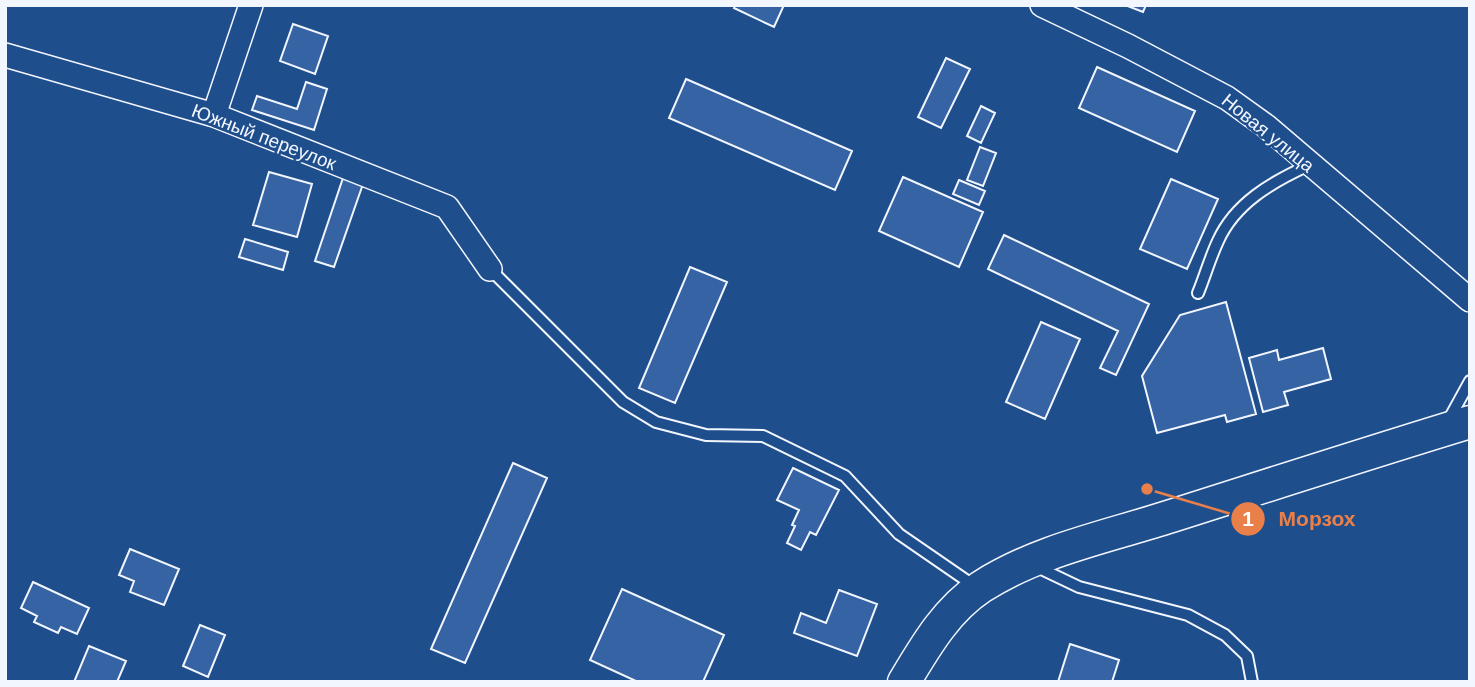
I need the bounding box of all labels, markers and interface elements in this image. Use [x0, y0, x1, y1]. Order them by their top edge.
street label: Новая улица [1218, 89, 1319, 177]
street label: Южный переулок [189, 100, 340, 174]
callout: Морзох [1230, 498, 1370, 540]
text: 1 [1242, 507, 1254, 530]
text: Морзох [1279, 507, 1356, 530]

